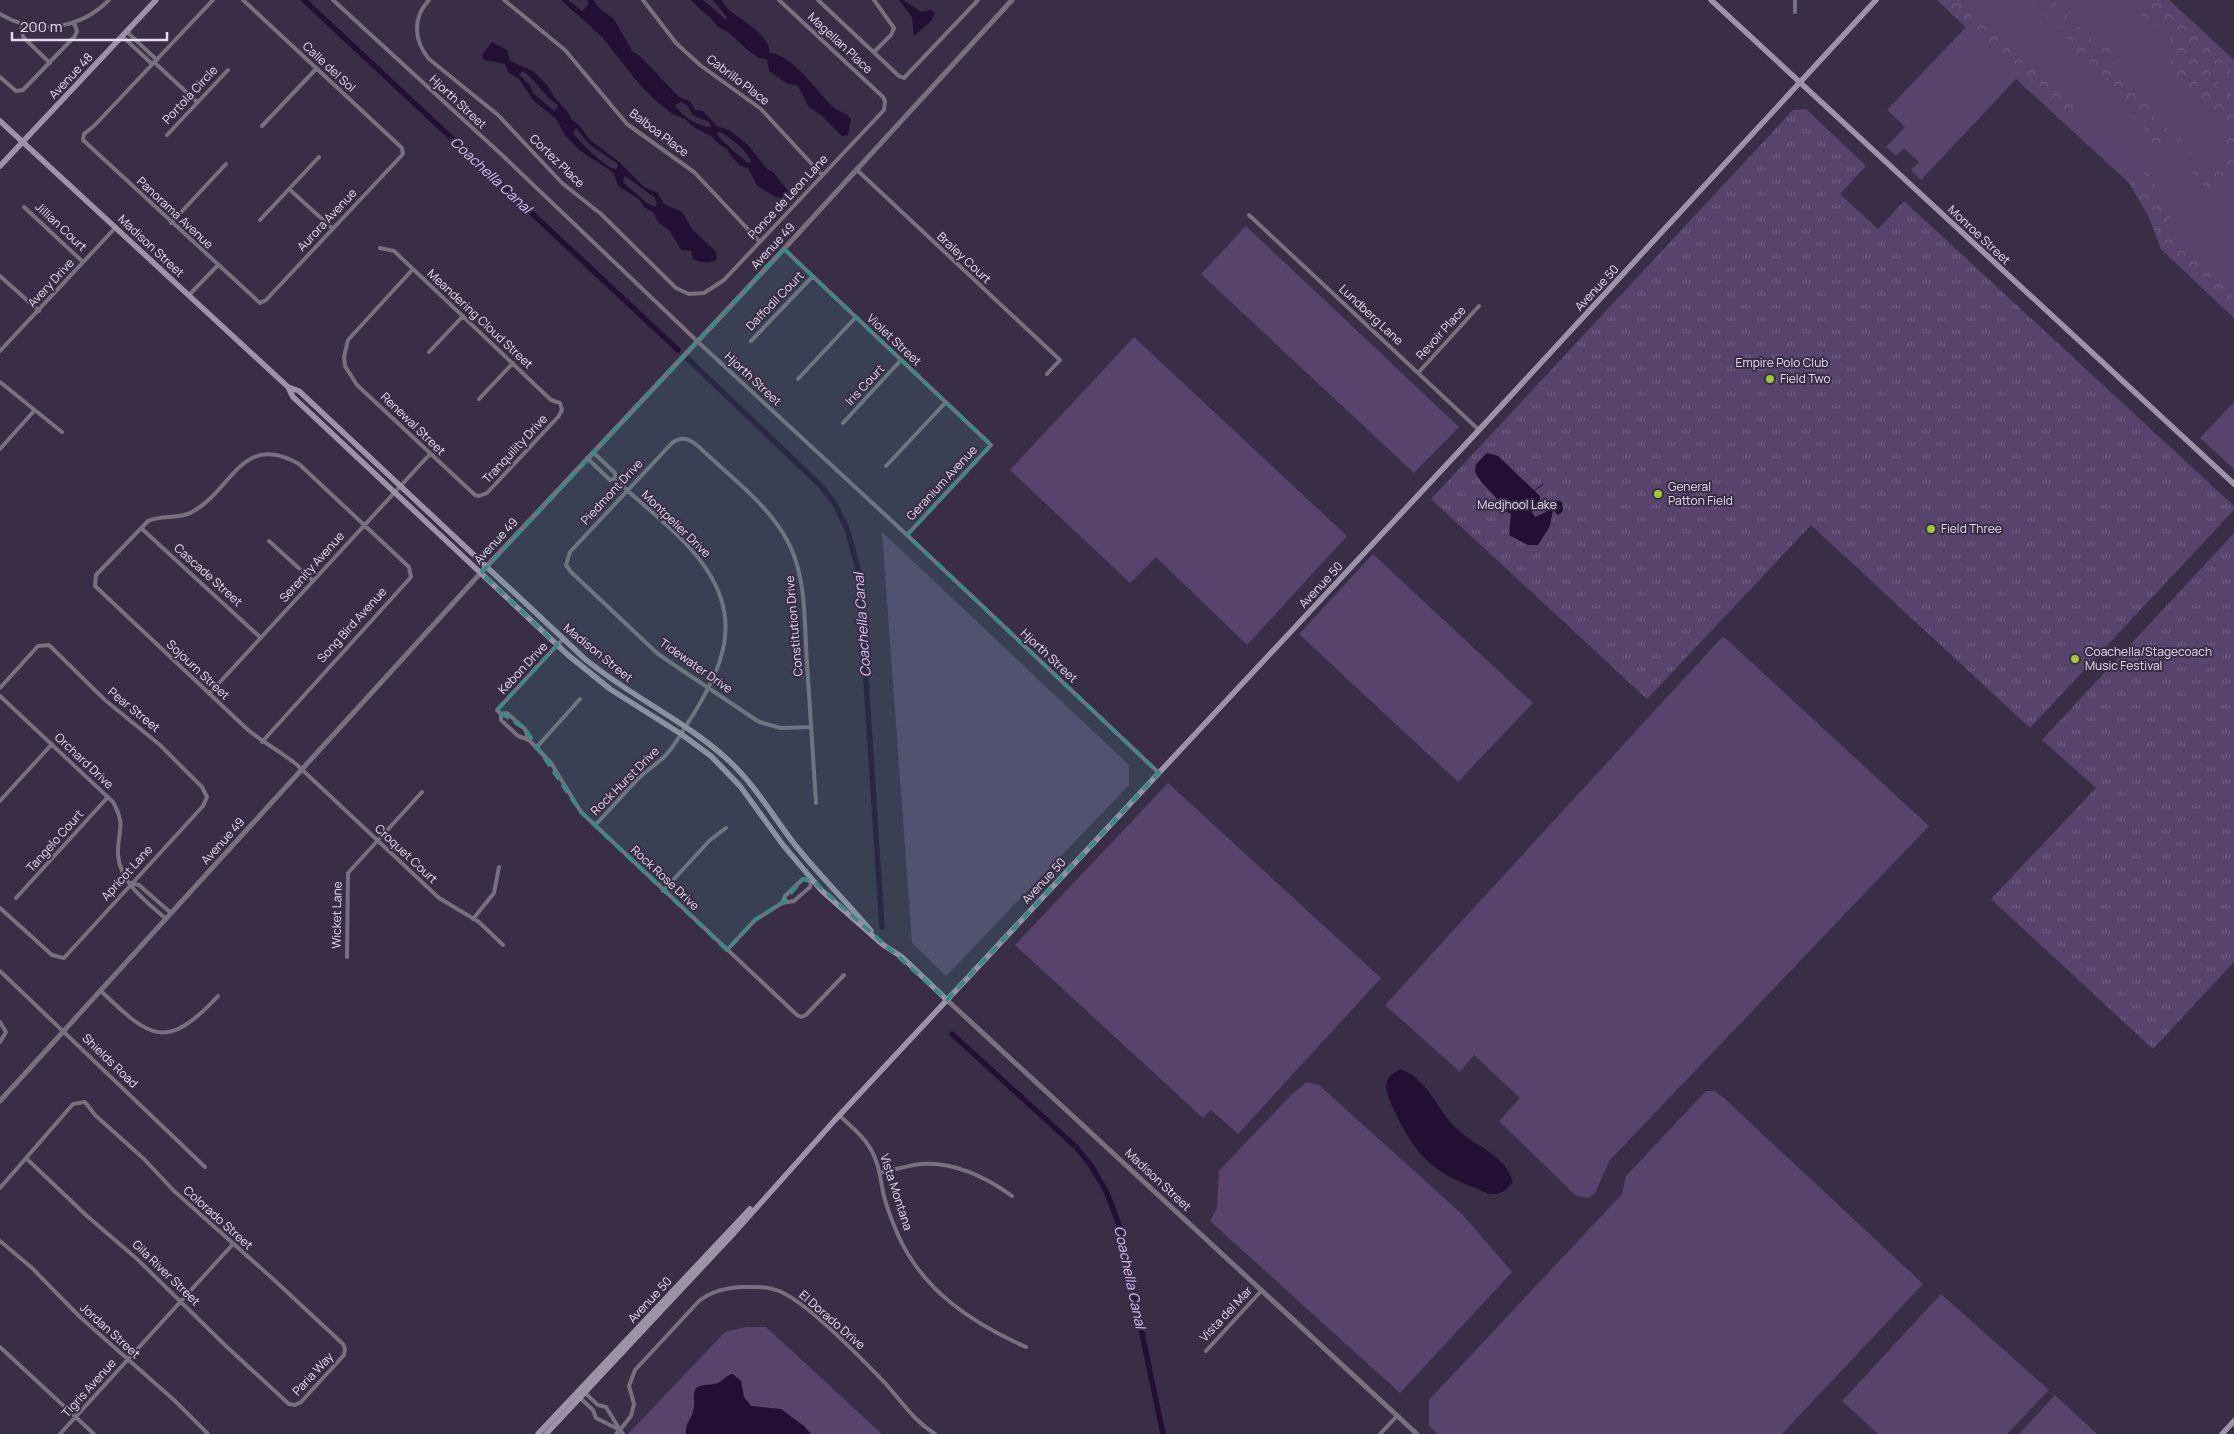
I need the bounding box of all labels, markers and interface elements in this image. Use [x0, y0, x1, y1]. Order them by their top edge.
street label: Magellan Place [804, 8, 876, 77]
scale bar [12, 10, 168, 42]
text: 200 m [20, 16, 63, 37]
street label: Calle del Sol [299, 38, 360, 96]
street label: Avenue 48 [45, 49, 96, 102]
street label: Cabrillo Place [703, 50, 773, 109]
street label: Portola Circle [158, 62, 221, 128]
street label: Hjorth Street [426, 71, 491, 133]
street label: Balboa Place [626, 105, 692, 161]
street label: Cortez Place [526, 130, 589, 191]
water label: Coachella Canal [447, 132, 537, 218]
street label: Ponce de Leon Lane [744, 150, 832, 243]
street label: Panorama Avenue [133, 173, 217, 253]
street label: Aurora Avenue [293, 185, 360, 255]
street label: Jillian Court [32, 198, 91, 255]
street label: Monroe Street [1944, 201, 2015, 268]
street label: Madison Street [115, 210, 188, 281]
street label: Avenue 49 [747, 219, 799, 273]
street label: Braley Court [934, 228, 995, 287]
street label: Avery Drive [24, 255, 78, 311]
street label: Avenue 50 [1571, 261, 1623, 315]
street label: Meandering Cloud Street [424, 265, 537, 372]
street label: Daffodil Court [742, 267, 807, 334]
street label: Lundberg Lane [1336, 280, 1407, 349]
street label: Revoir Place [1412, 302, 1469, 363]
street label: Violet Street [863, 310, 926, 370]
street label: Hjorth Street [721, 348, 786, 410]
park label: Empire Polo Club [1736, 354, 1828, 371]
street label: Iris Court [841, 360, 888, 409]
place label: Field Two [1780, 370, 1831, 387]
marker: Field Two [1764, 373, 1776, 385]
street label: Renewal Street [377, 388, 450, 459]
street label: Tranquility Drive [478, 410, 551, 487]
street label: Geranium Avenue [902, 441, 981, 524]
street label: Piedmont Drive [577, 455, 646, 528]
place label: General Patton Field [1668, 478, 1733, 509]
street label: Montpelier Drive [638, 486, 715, 561]
marker: General Patton Field [1652, 488, 1664, 500]
park label: Medjhool Lake [1477, 496, 1557, 513]
street label: Avenue 49 [470, 514, 522, 568]
place label: Field Three [1941, 520, 2002, 537]
marker: Field Three [1925, 523, 1937, 535]
street label: Serenity Avenue [275, 528, 348, 606]
street label: Cascade Street [170, 539, 246, 610]
street label: Avenue 50 [1295, 558, 1347, 612]
water label: Coachella Canal [848, 570, 875, 678]
street label: Constitution Drive [781, 575, 806, 677]
street label: Song Bird Avenue [313, 583, 390, 666]
street label: Madison Street [560, 619, 637, 686]
street label: Hjorth Street [1017, 625, 1082, 687]
street label: Tidewater Drive [656, 634, 736, 697]
street label: Sojourn Street [163, 636, 234, 704]
street label: Kebon Drive [494, 638, 551, 697]
place label: Coachella/Stagecoach Music Festival [2085, 643, 2212, 674]
marker: Coachella/Stagecoach Music Festival [2069, 653, 2081, 665]
street label: Pear Street [105, 683, 164, 736]
street label: Orchard Drive [51, 729, 118, 792]
street label: Rock Hurst Drive [587, 743, 663, 819]
street label: Tangelo Court [22, 806, 87, 876]
street label: Avenue 49 [197, 813, 248, 868]
street label: Croquet Court [371, 820, 442, 887]
street label: Apricot Lane [97, 841, 156, 904]
street label: Rock Rose Drive [627, 841, 703, 914]
street label: Avenue 50 [1018, 854, 1070, 908]
street label: Wicket Lane [327, 881, 346, 949]
street label: Shields Road [79, 1030, 142, 1092]
street label: Madison Street [1122, 1144, 1195, 1215]
street label: Vista Montana [876, 1151, 917, 1232]
street label: Colorado Street [180, 1182, 257, 1254]
water label: Coachella Canal [1110, 1224, 1151, 1332]
street label: Gila River Street [129, 1236, 204, 1310]
street label: Avenue 50 [624, 1273, 676, 1327]
street label: Vista del Mar [1195, 1282, 1256, 1345]
street label: El Dorado Drive [796, 1286, 869, 1353]
street label: Jordan Street [77, 1299, 144, 1362]
street label: Paria Way [288, 1348, 337, 1399]
street label: Tigris Avenue [58, 1354, 120, 1421]

